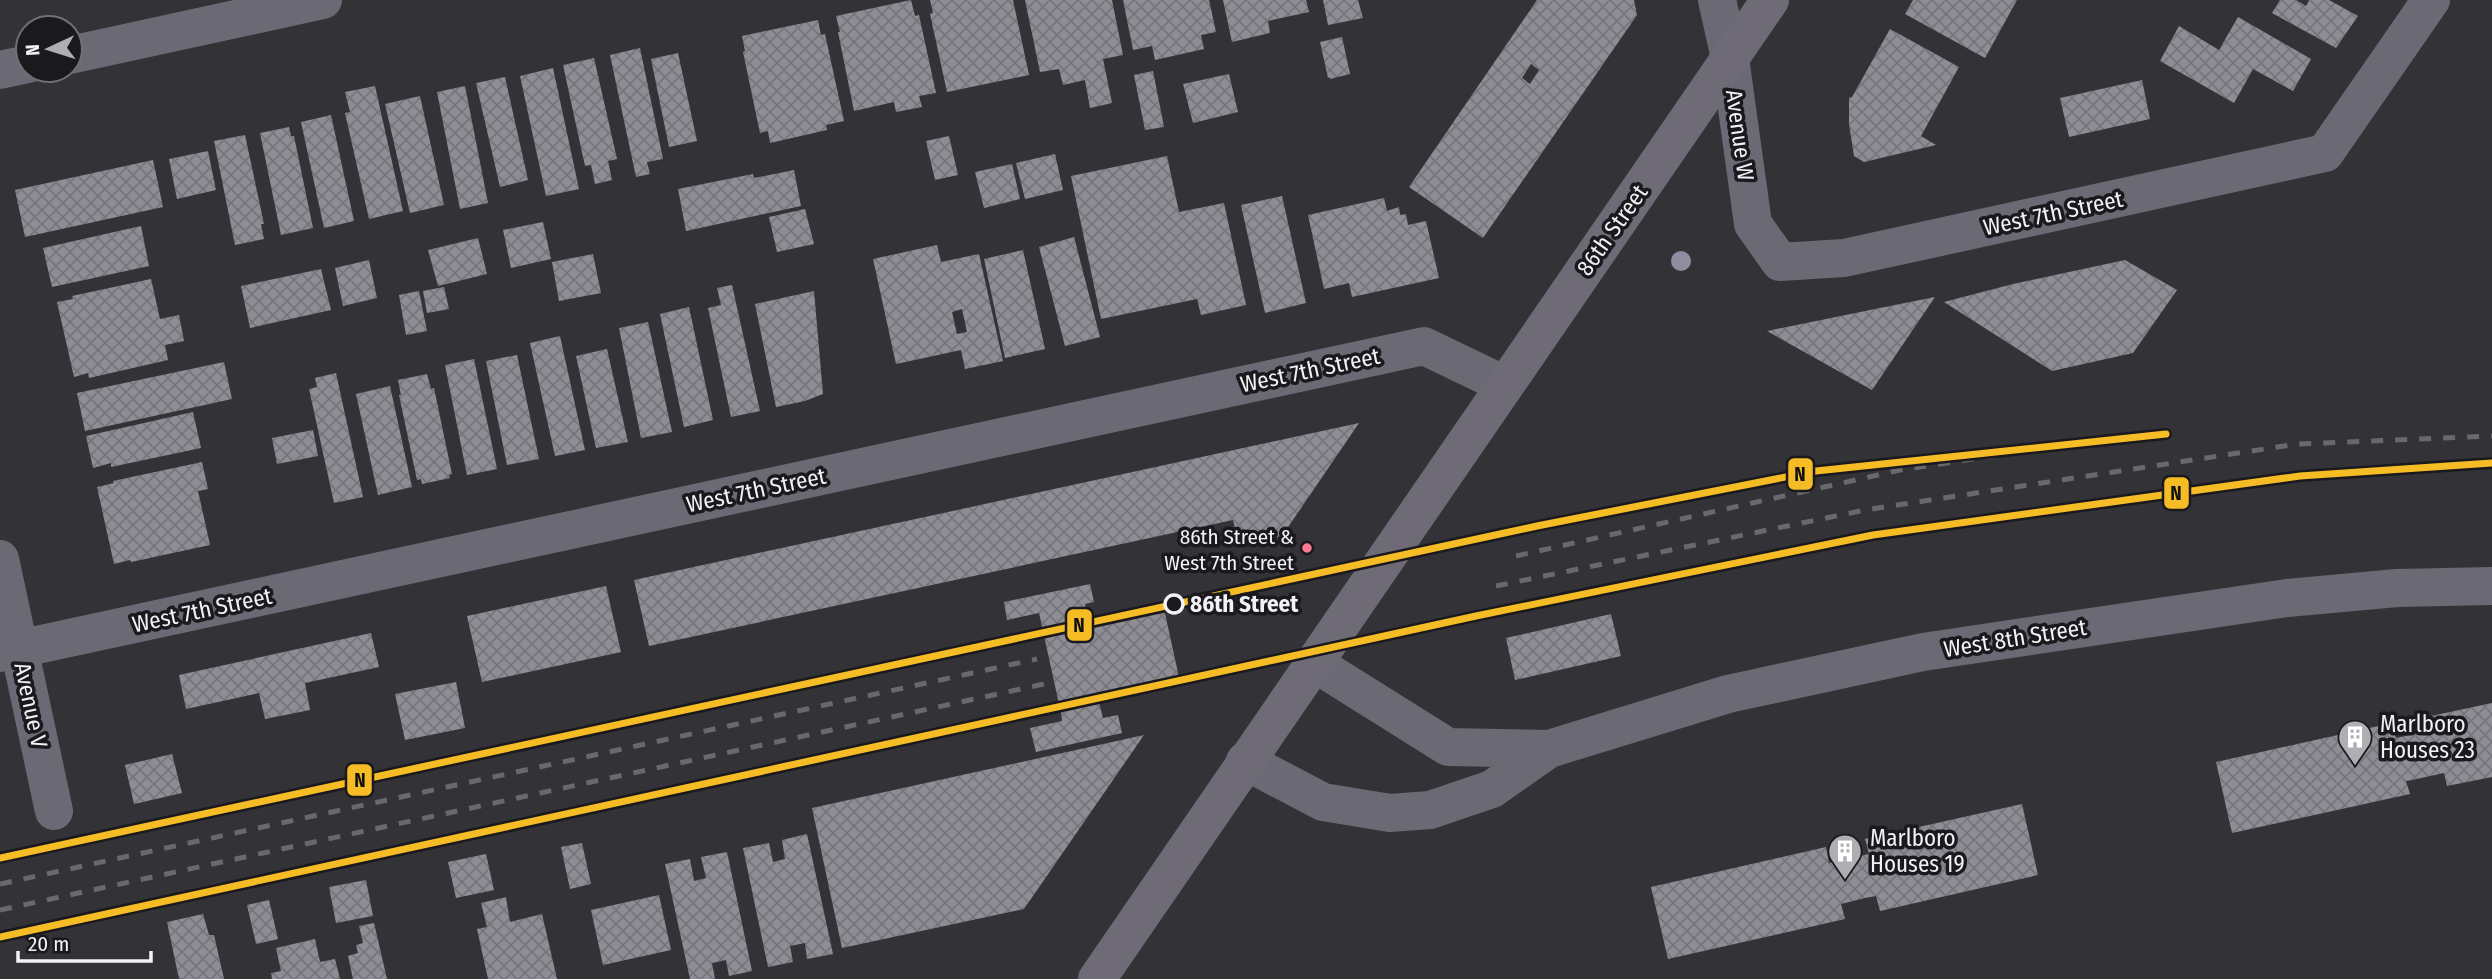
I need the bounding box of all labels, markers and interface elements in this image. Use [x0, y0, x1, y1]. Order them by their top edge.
north arrow [14, 14, 84, 84]
text: N [21, 44, 44, 57]
street label: Avenue W [1720, 88, 1760, 182]
street label: 86th Street [1571, 179, 1654, 281]
street label: West 7th Street [1981, 184, 2126, 241]
street label: West 7th Street [1238, 341, 1383, 398]
line badge: N [1787, 457, 1814, 491]
street label: West 7th Street [684, 461, 829, 518]
text: N [1794, 463, 1806, 486]
line badge: N [2163, 476, 2190, 510]
text: N [2170, 482, 2182, 505]
place label: 86th Street & West 7th Street [1164, 524, 1294, 576]
marker: 86th Street & West 7th Street [1300, 541, 1314, 555]
street label: West 7th Street [130, 581, 275, 638]
place label: 86th Street [1190, 590, 1299, 618]
marker: 86th Street [1164, 594, 1184, 614]
line badge: N [1066, 608, 1093, 642]
street label: West 8th Street [1942, 613, 2089, 663]
text: N [1073, 614, 1085, 637]
street label: Avenue V [8, 660, 54, 750]
place label: Marlboro Houses 23 [2380, 710, 2475, 764]
building icon: Marlboro Houses 23 [2336, 718, 2374, 767]
line badge: N [346, 763, 373, 797]
text: N [354, 769, 366, 792]
place label: Marlboro Houses 19 [1870, 824, 1965, 878]
building icon: Marlboro Houses 19 [1826, 832, 1864, 881]
scale bar [18, 920, 150, 964]
text: 20 m [28, 931, 69, 957]

